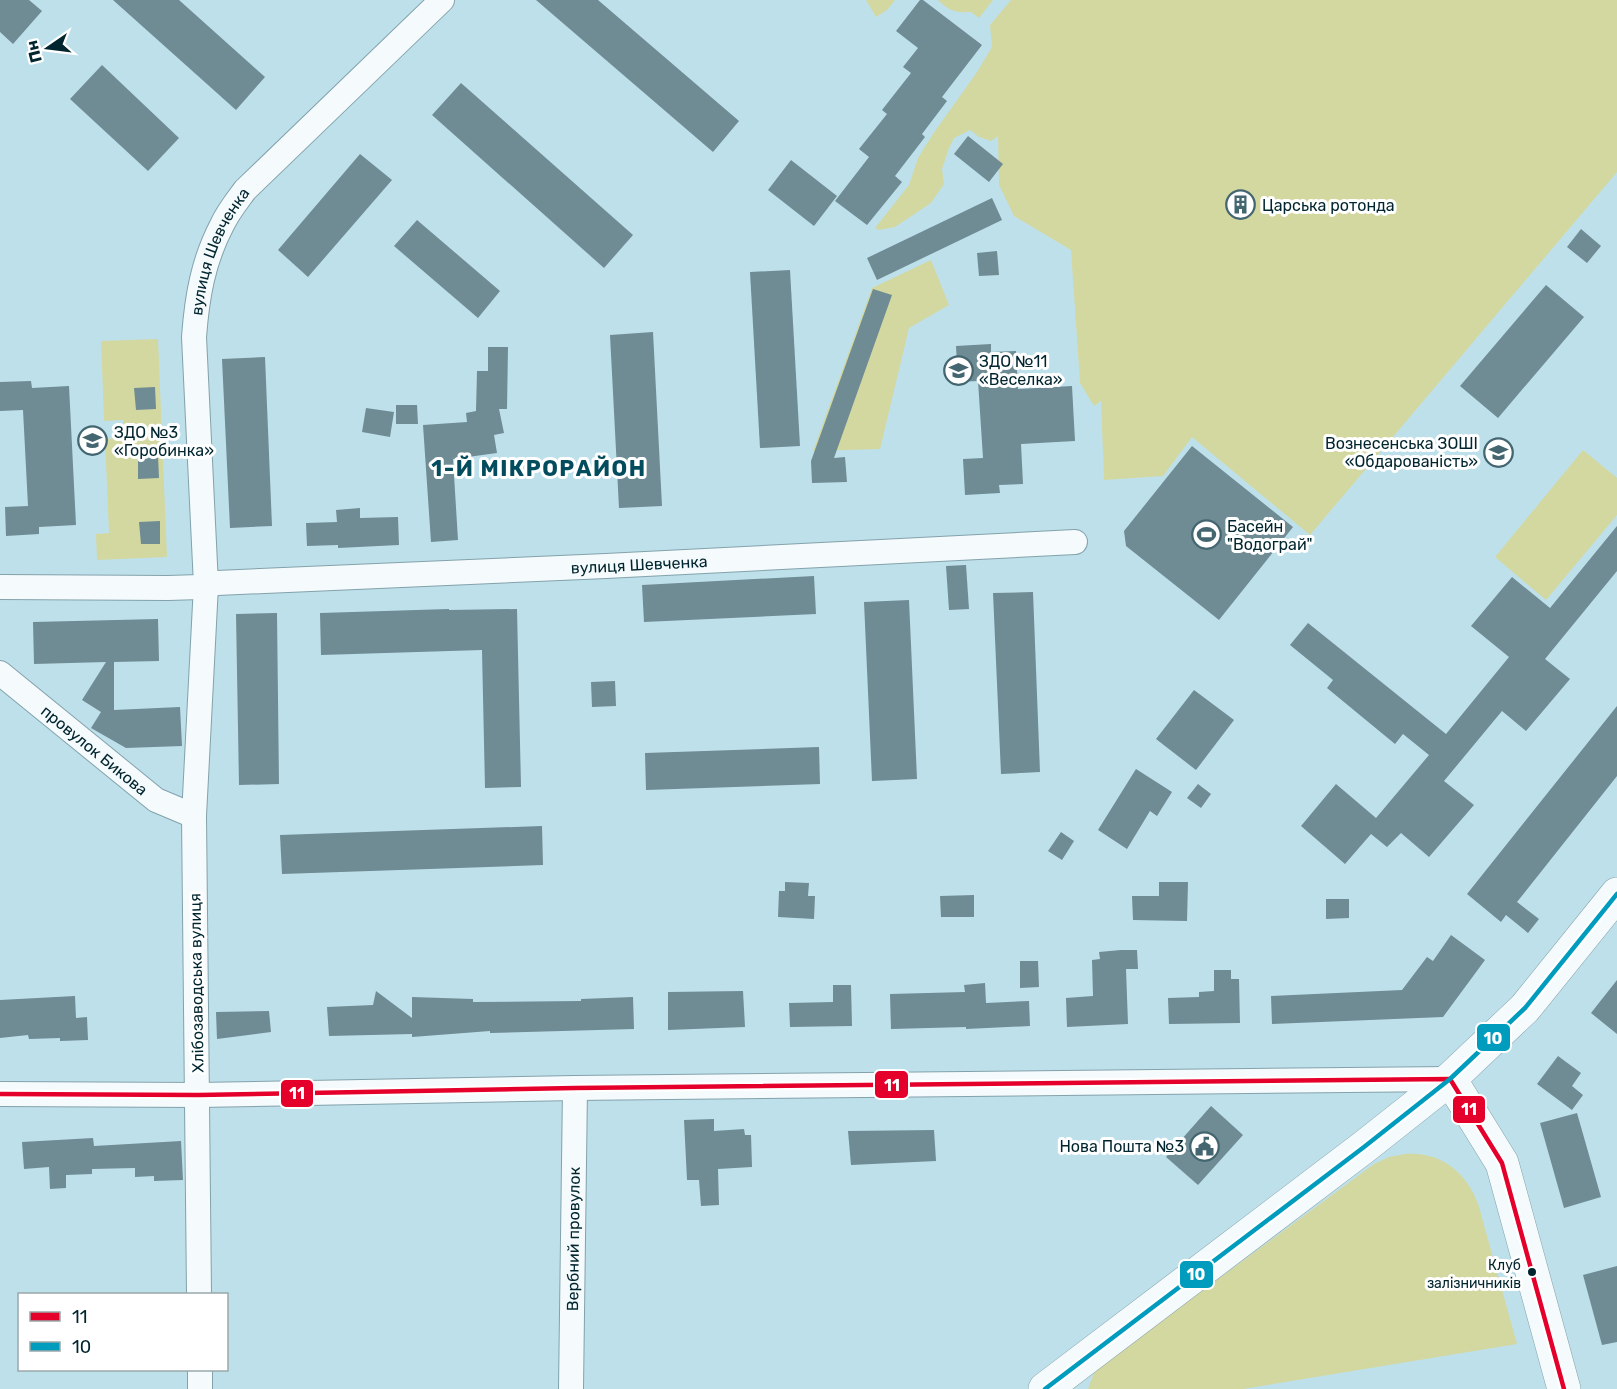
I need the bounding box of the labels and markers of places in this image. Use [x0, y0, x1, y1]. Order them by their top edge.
building icon: Царська ротонда [1225, 189, 1257, 221]
place label: Царська ротонда [1262, 196, 1395, 215]
place label: ЗДО №11 «Веселка» [979, 352, 1063, 389]
school or university icon: ЗДО №11 «Веселка» [942, 354, 974, 386]
place label: ЗДО №3 «Горобинка» [114, 423, 214, 460]
school or university icon: ЗДО №3 «Горобинка» [77, 425, 109, 457]
place label: Вознесенська ЗОШІ «Обдарованість» [1325, 434, 1478, 471]
school or university icon: Вознесенська ЗОШІ «Обдарованість» [1483, 436, 1515, 468]
place label: Басейн "Водограй" [1227, 517, 1313, 554]
sports icon: Басейн "Водограй" [1190, 519, 1222, 551]
public building icon: Нова Пошта №3 [1189, 1130, 1221, 1162]
place label: Нова Пошта №3 [1059, 1137, 1184, 1156]
place label: Клуб залізничників [1427, 1257, 1521, 1292]
marker: Клуб залізничників [1526, 1266, 1538, 1278]

